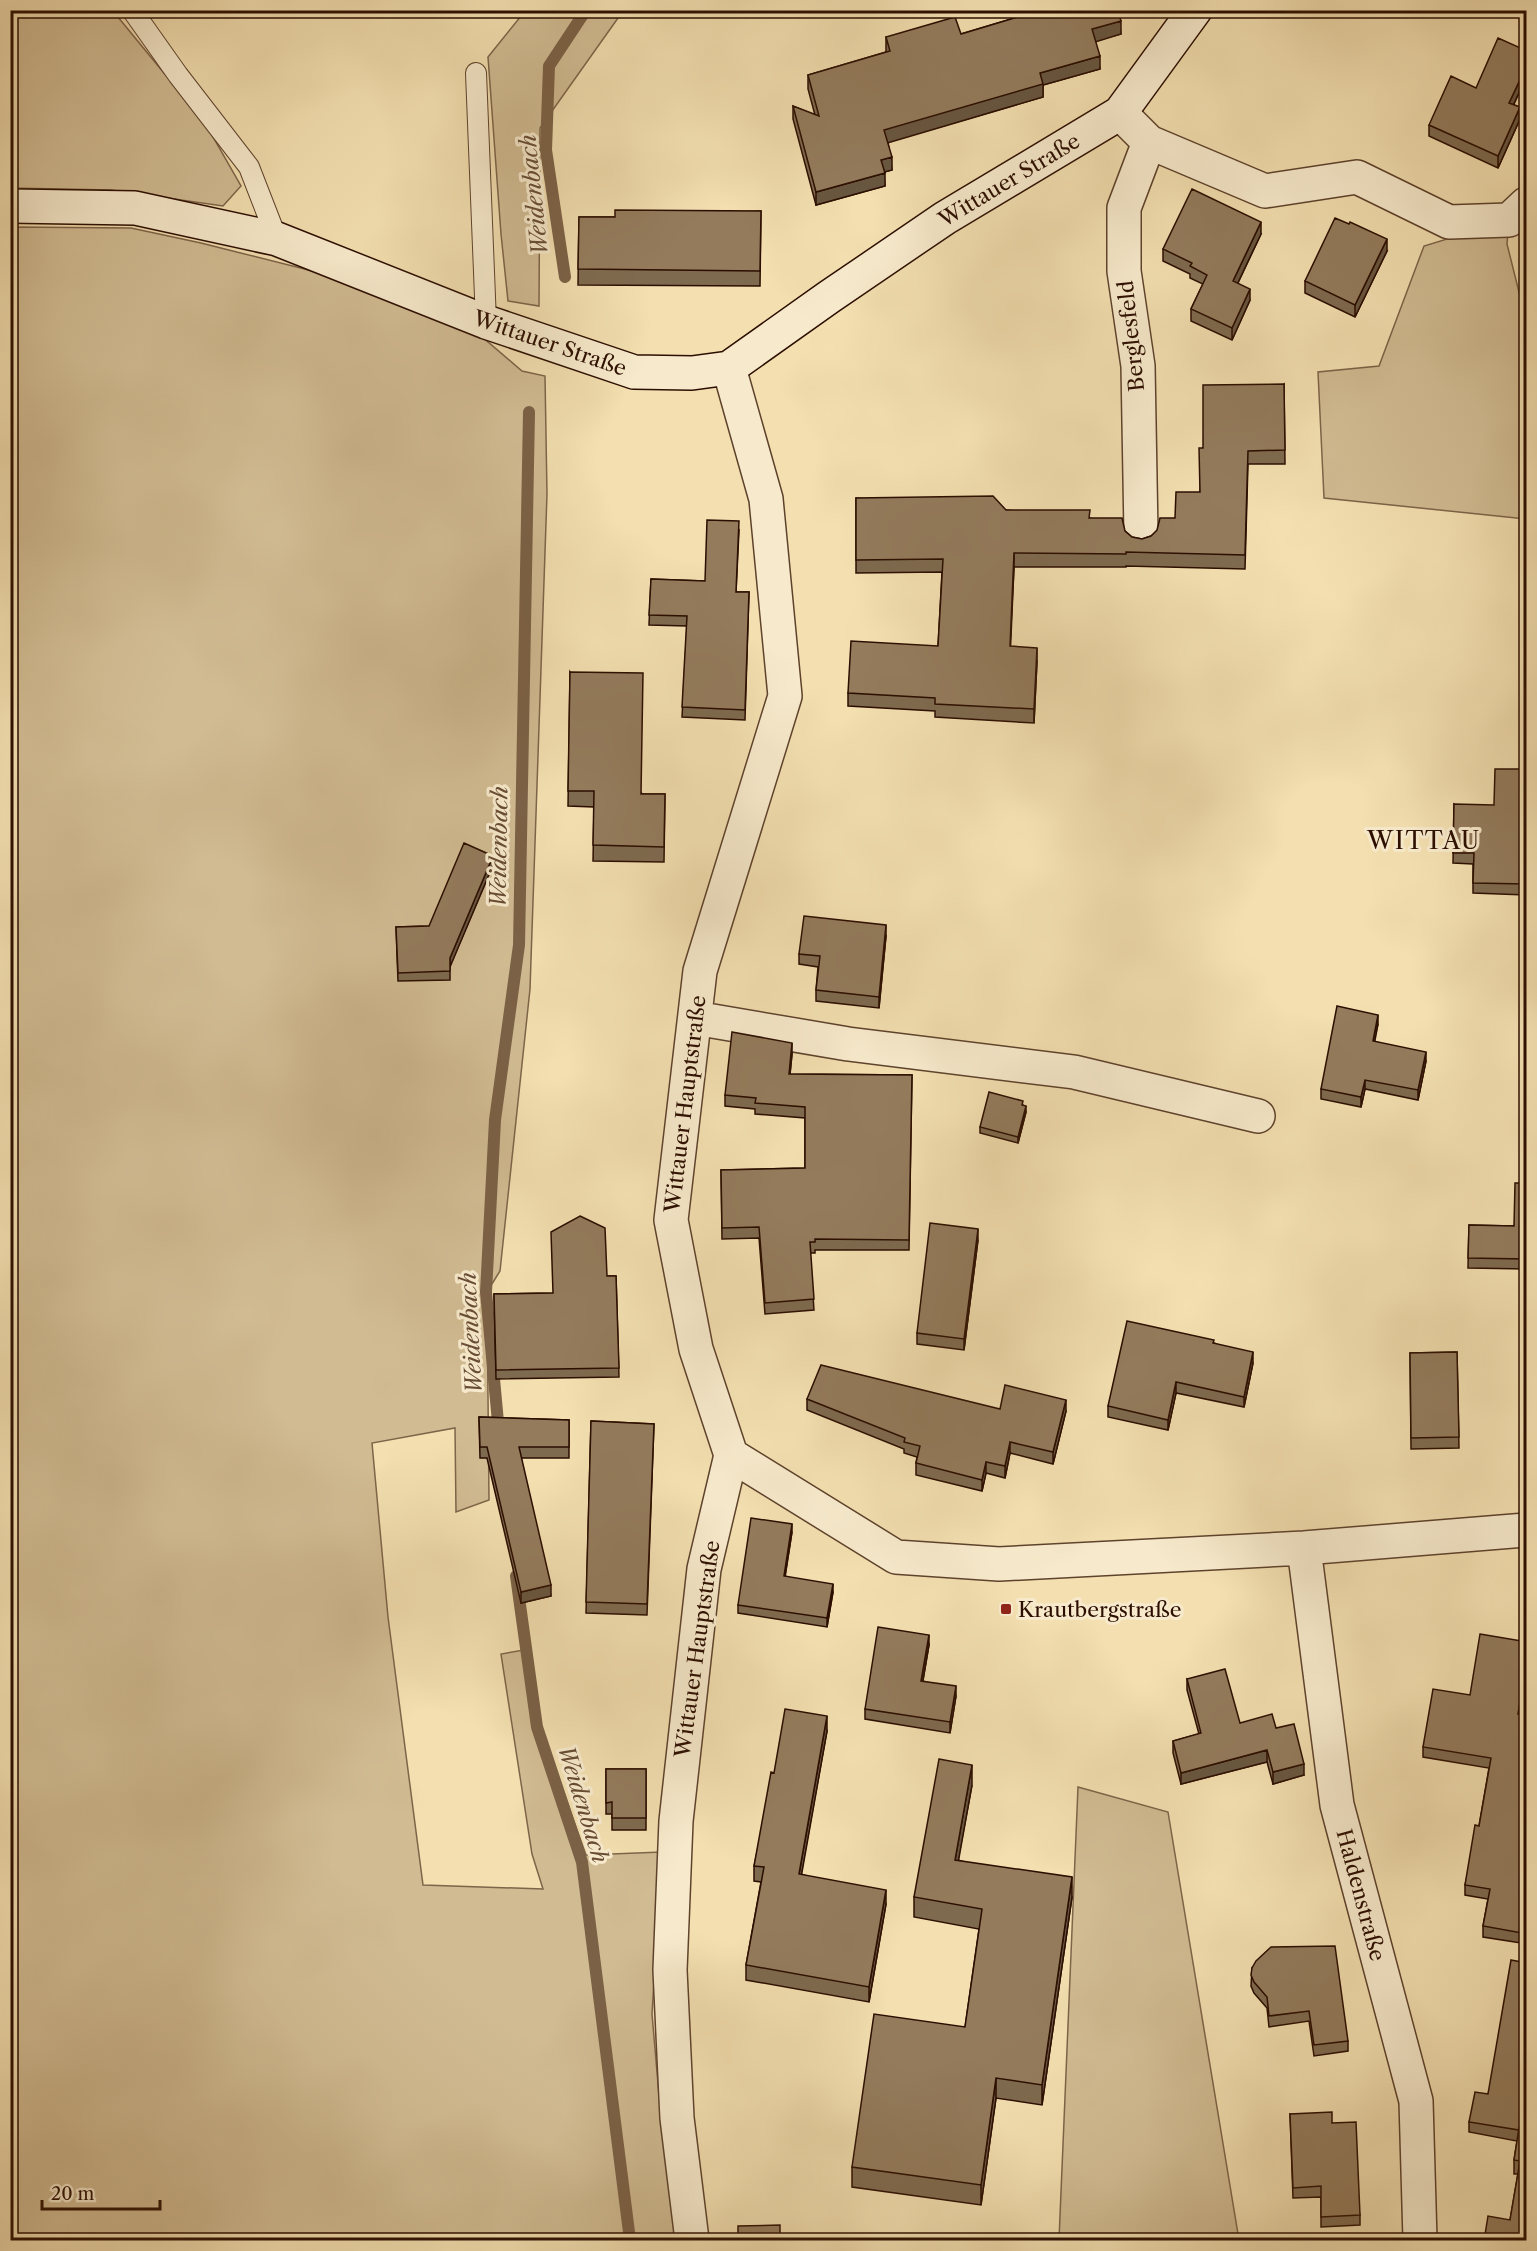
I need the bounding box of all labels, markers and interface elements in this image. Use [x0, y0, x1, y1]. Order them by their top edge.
street label: Wittauer Straße [933, 128, 1084, 232]
water label: Weidenbach [514, 133, 554, 257]
street label: Berglesfeld [1113, 279, 1149, 393]
street label: Wittauer Straße [469, 305, 630, 381]
water label: Weidenbach [484, 786, 514, 908]
district label: WITTAU [1366, 826, 1481, 855]
street label: Wittauer Hauptstraße [659, 994, 711, 1215]
water label: Weidenbach [454, 1272, 488, 1394]
street label: Wittauer Hauptstraße [669, 1539, 725, 1760]
place label: Krautbergstraße [1018, 1597, 1181, 1622]
marker: Krautbergstraße [999, 1602, 1013, 1616]
water label: Weidenbach [552, 1742, 614, 1866]
street label: Haldenstraße [1331, 1826, 1391, 1964]
scale bar [42, 2173, 160, 2211]
text: 20 m [51, 2183, 95, 2205]

